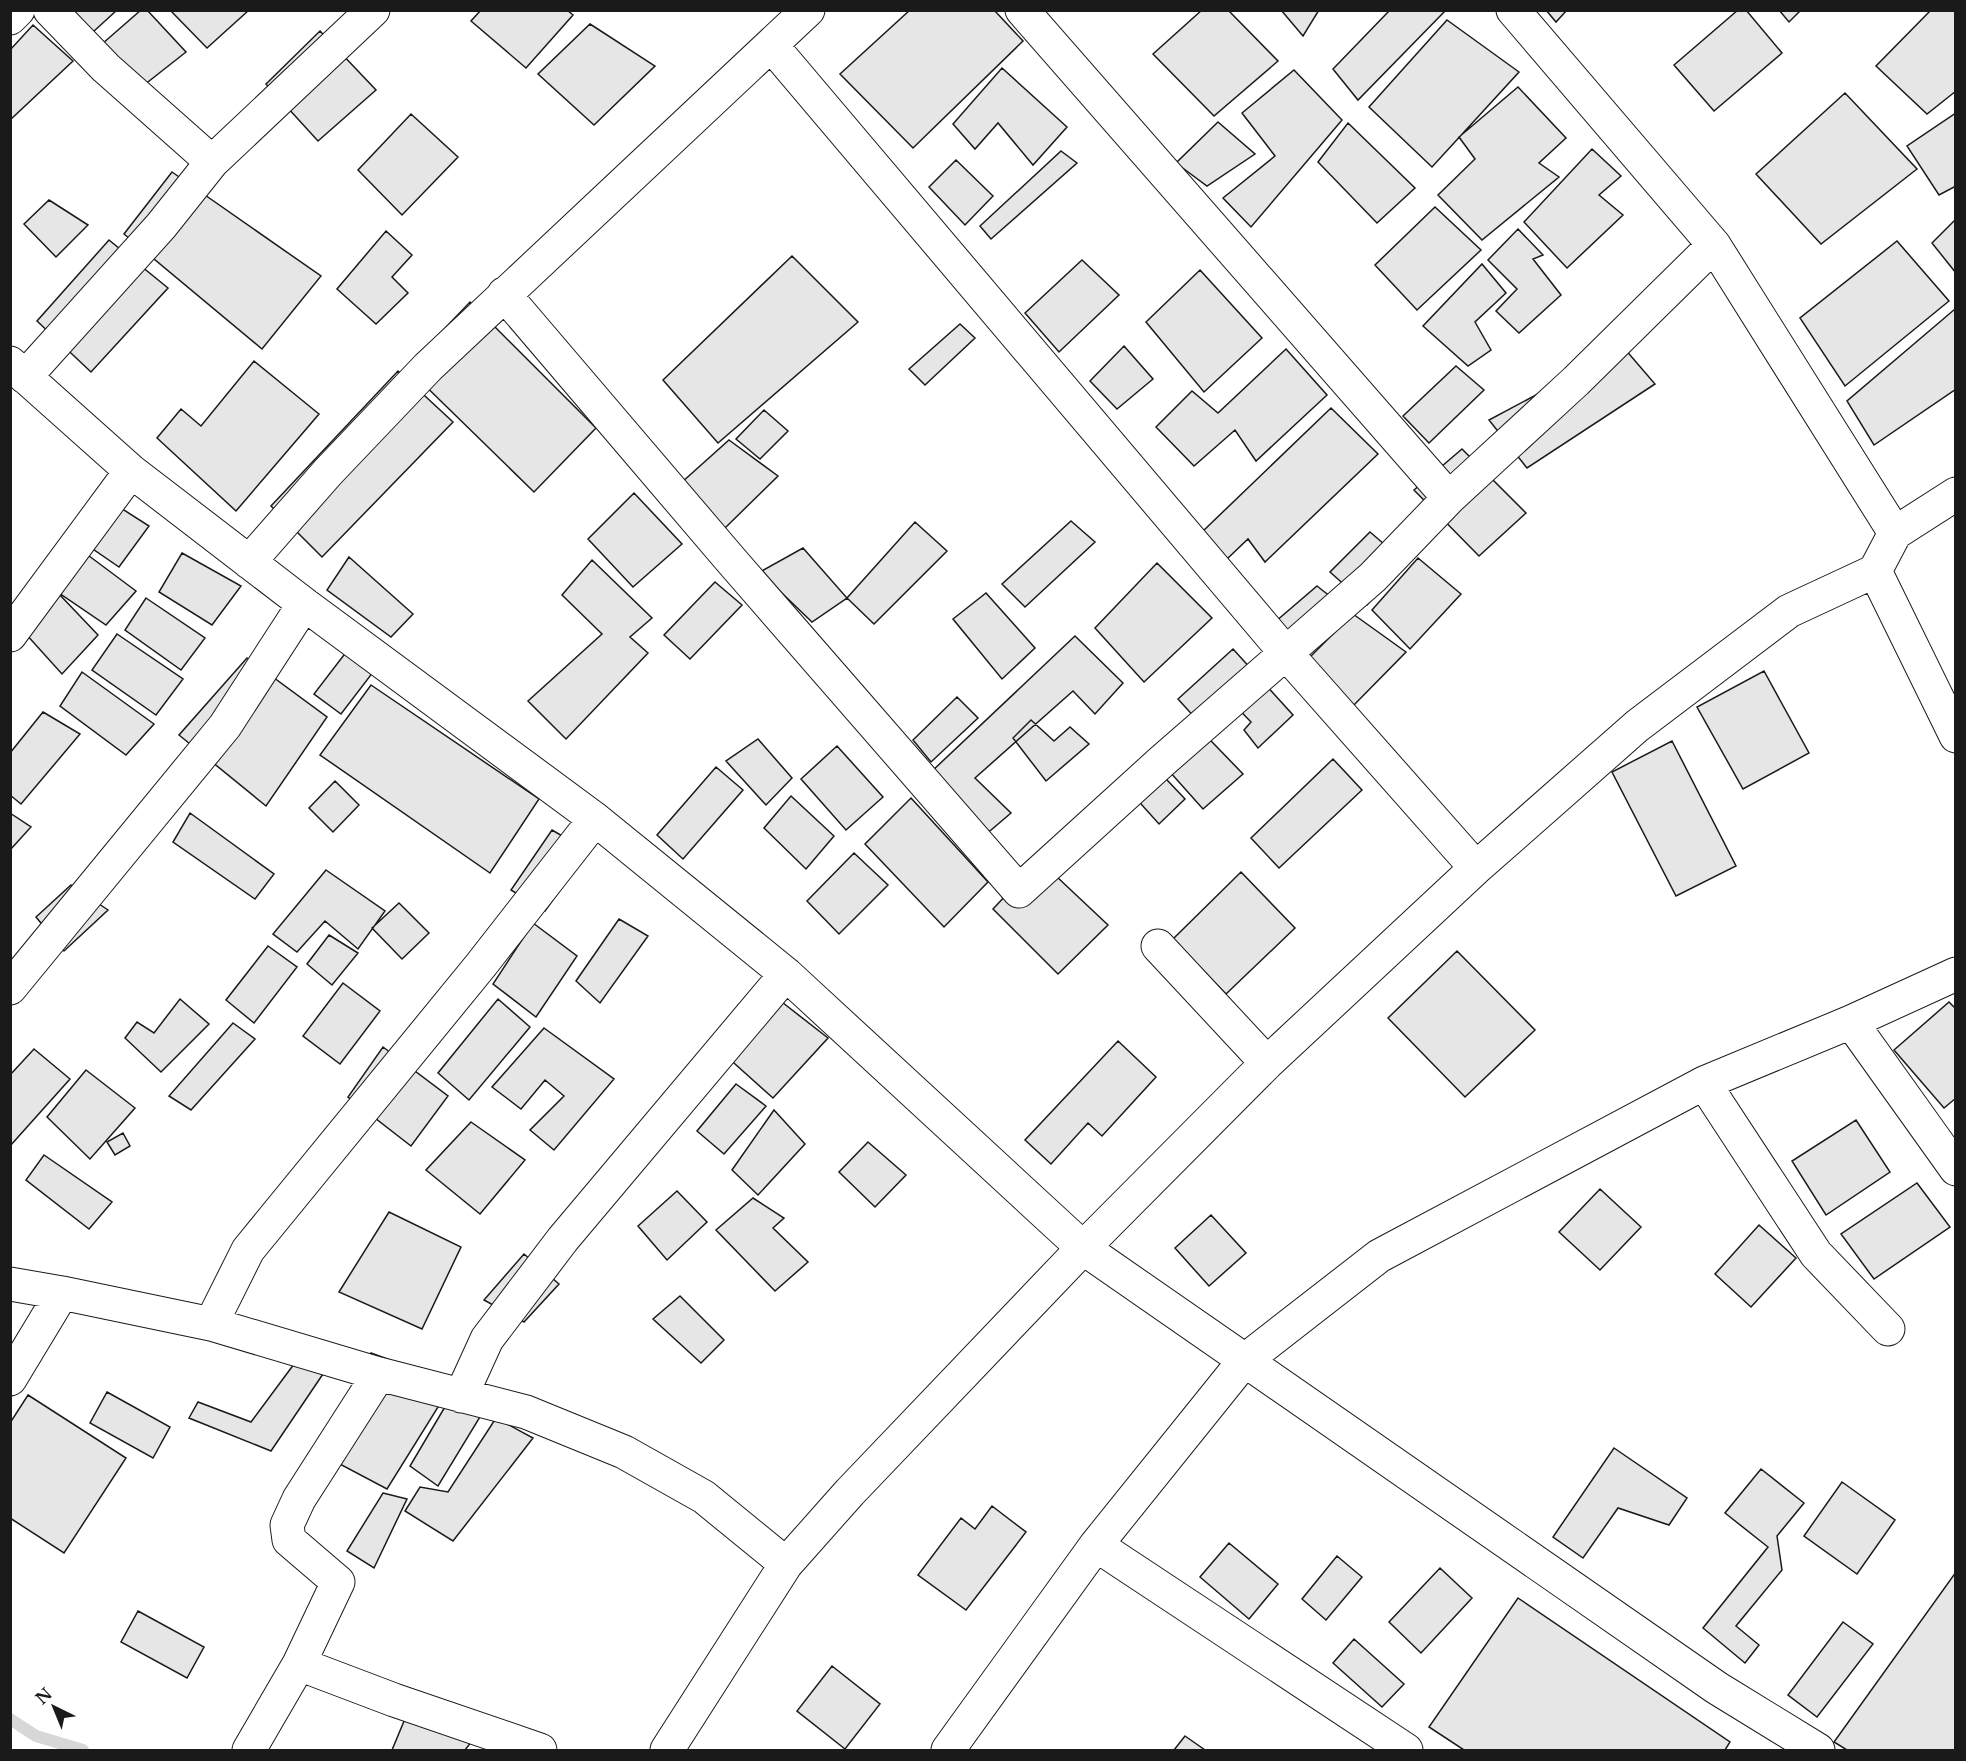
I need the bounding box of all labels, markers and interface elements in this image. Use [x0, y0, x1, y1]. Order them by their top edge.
north arrow [24, 1677, 84, 1737]
text: N [31, 1684, 56, 1708]

